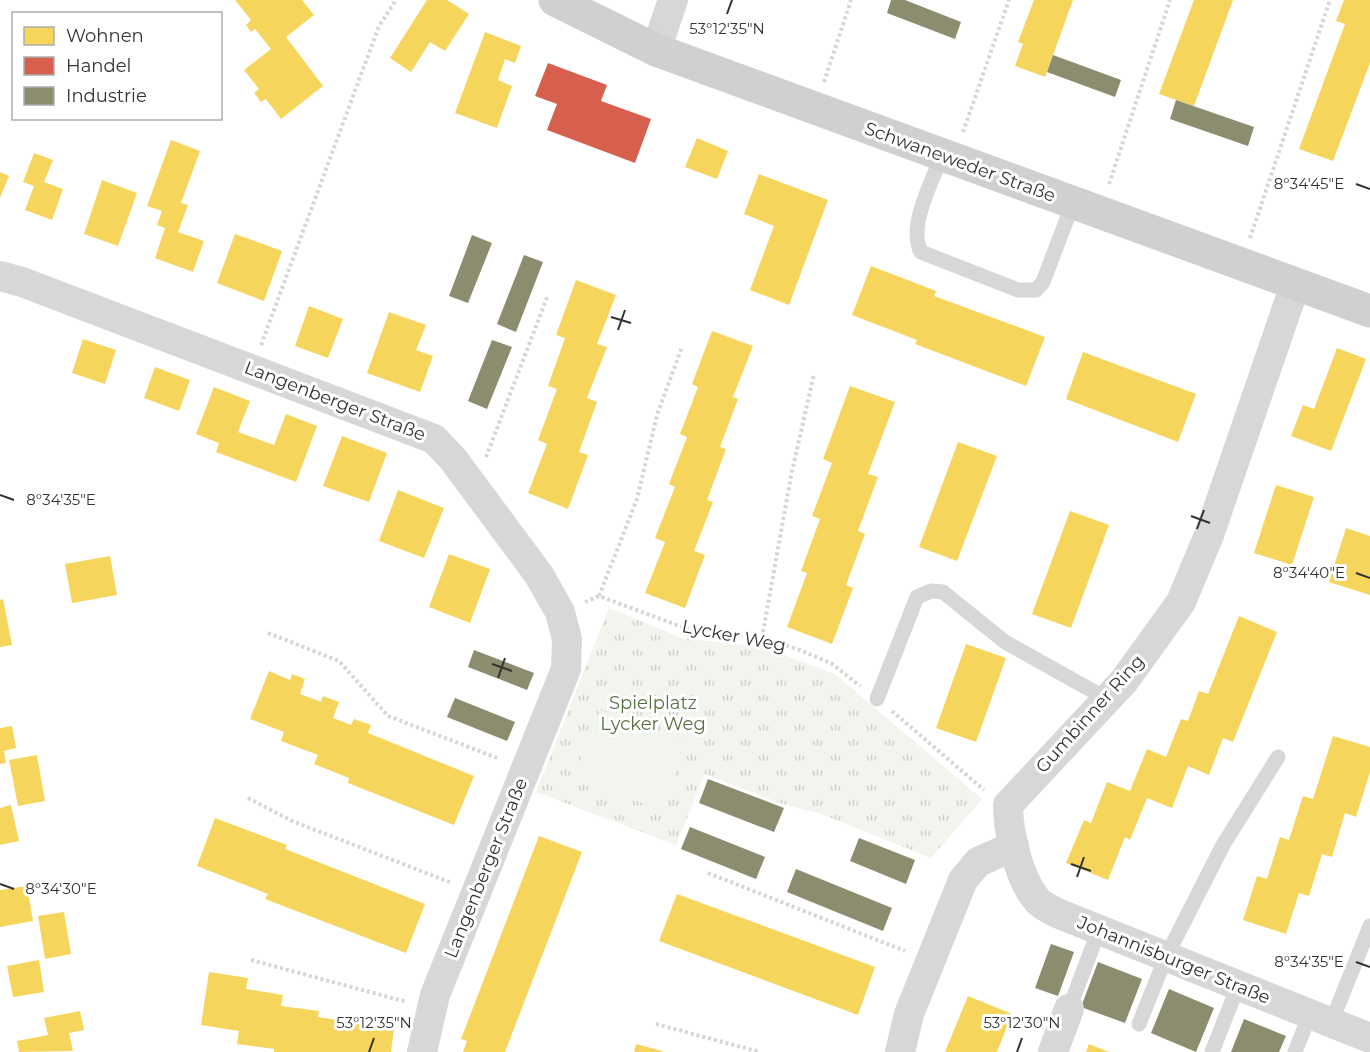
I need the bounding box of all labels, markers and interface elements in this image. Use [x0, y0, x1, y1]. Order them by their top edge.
legend [12, 12, 222, 120]
text: 53°12'35"N [689, 19, 765, 38]
text: Wohnen [66, 25, 144, 47]
text: Handel [66, 55, 131, 77]
text: Industrie [66, 85, 147, 107]
street label: Schwaneweder Straße [861, 117, 1059, 207]
text: 8°34'45"E [1274, 174, 1344, 193]
street label: Langenberger Straße [241, 356, 429, 446]
text: 8°34'35"E [26, 490, 96, 509]
text: 8°34'40"E [1273, 563, 1345, 582]
street label: Lycker Weg [680, 615, 788, 657]
street label: Gumbinner Ring [1031, 650, 1149, 778]
park label: Spielplatz Lycker Weg [600, 692, 706, 735]
street label: Langenberger Straße [440, 775, 532, 961]
text: 8°34'30"E [25, 879, 97, 898]
street label: Johannisburger Straße [1074, 911, 1274, 1009]
text: 8°34'35"E [1274, 952, 1344, 971]
text: 53°12'35"N [336, 1013, 412, 1032]
text: 53°12'30"N [983, 1013, 1061, 1032]

